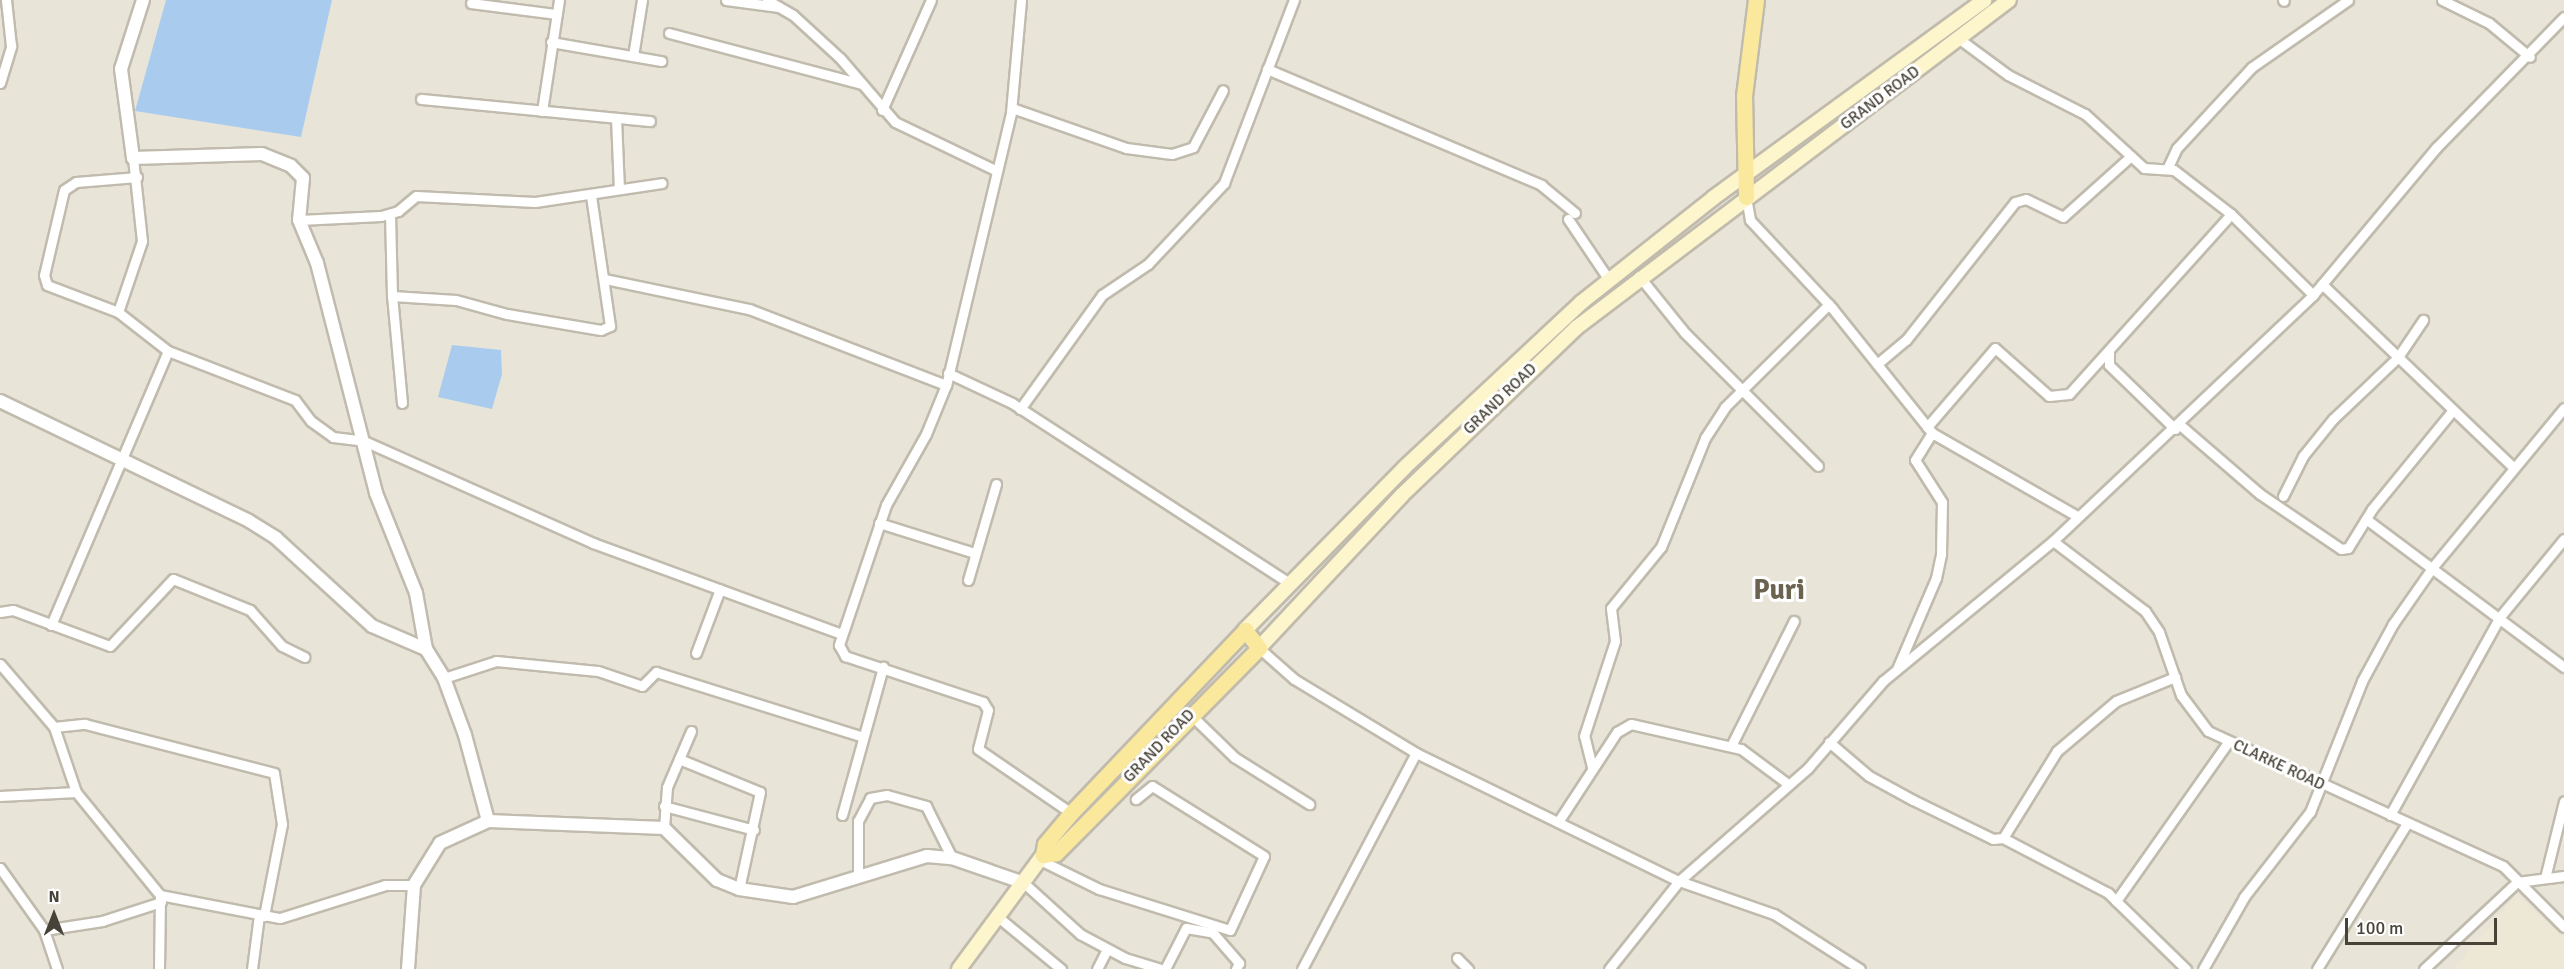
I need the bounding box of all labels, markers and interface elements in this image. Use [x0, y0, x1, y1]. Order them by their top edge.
street label: GRAND ROAD [1837, 62, 1923, 134]
street label: GRAND ROAD [1459, 359, 1541, 439]
district label: Puri [1753, 573, 1805, 607]
street label: GRAND ROAD [1119, 705, 1199, 787]
street label: CLARKE ROAD [2230, 735, 2328, 795]
north arrow [24, 885, 84, 945]
text: N [48, 887, 60, 907]
scale bar [2348, 906, 2500, 944]
text: 100 m [2356, 917, 2403, 939]

